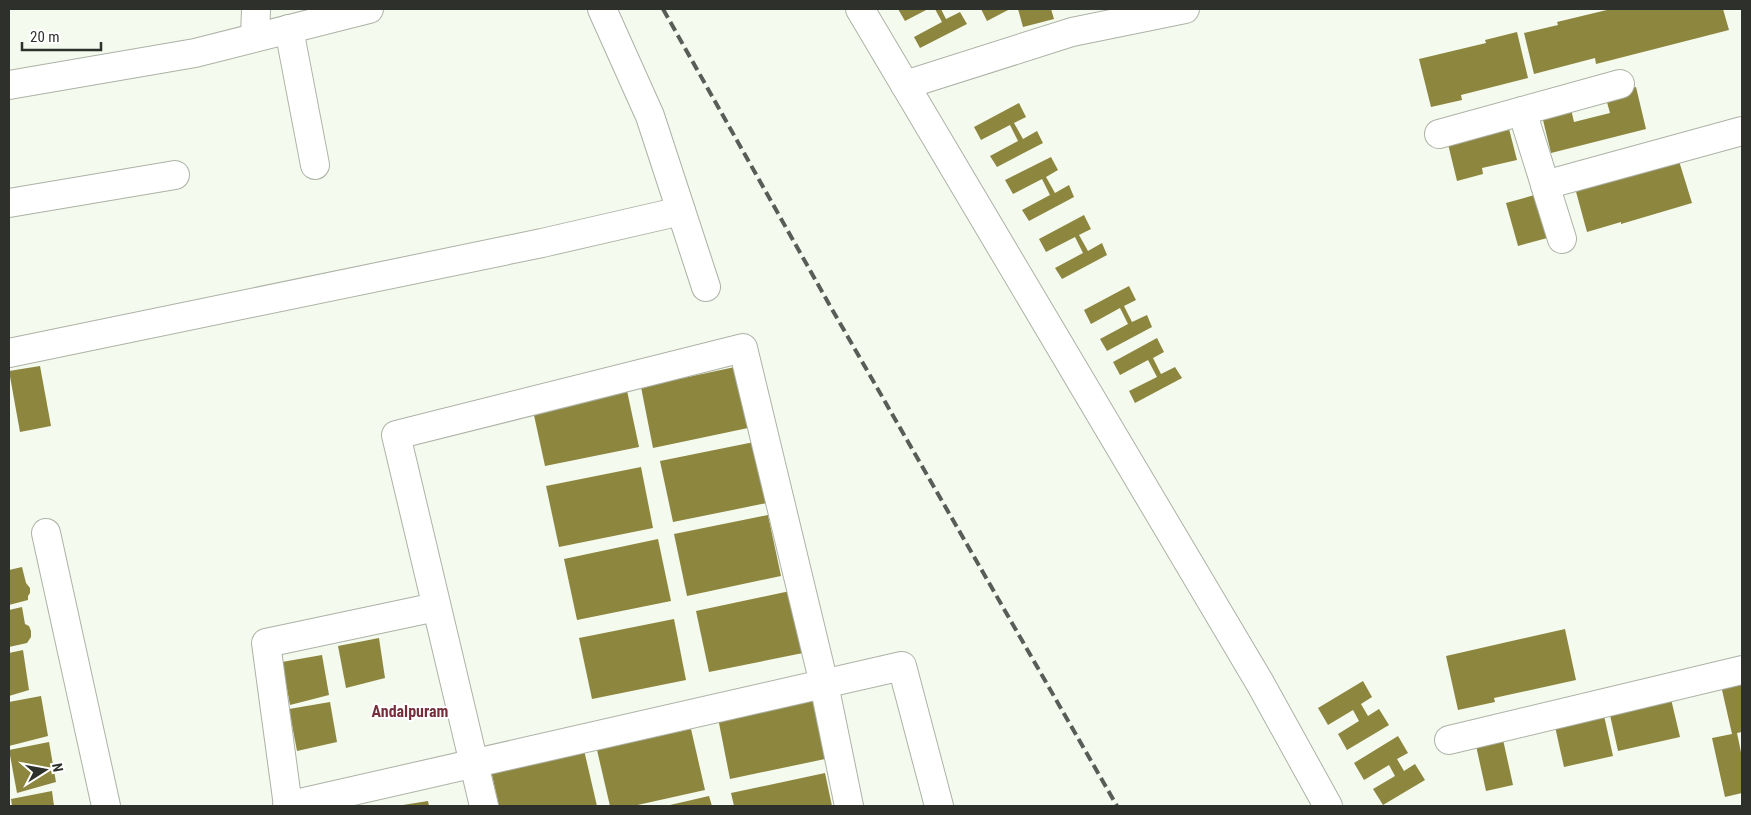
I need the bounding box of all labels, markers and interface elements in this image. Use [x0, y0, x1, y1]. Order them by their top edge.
scale bar [22, 20, 101, 52]
text: 20 m [30, 28, 60, 46]
district label: Andalpuram [372, 702, 449, 721]
north arrow [20, 745, 70, 795]
text: N [49, 762, 66, 773]

